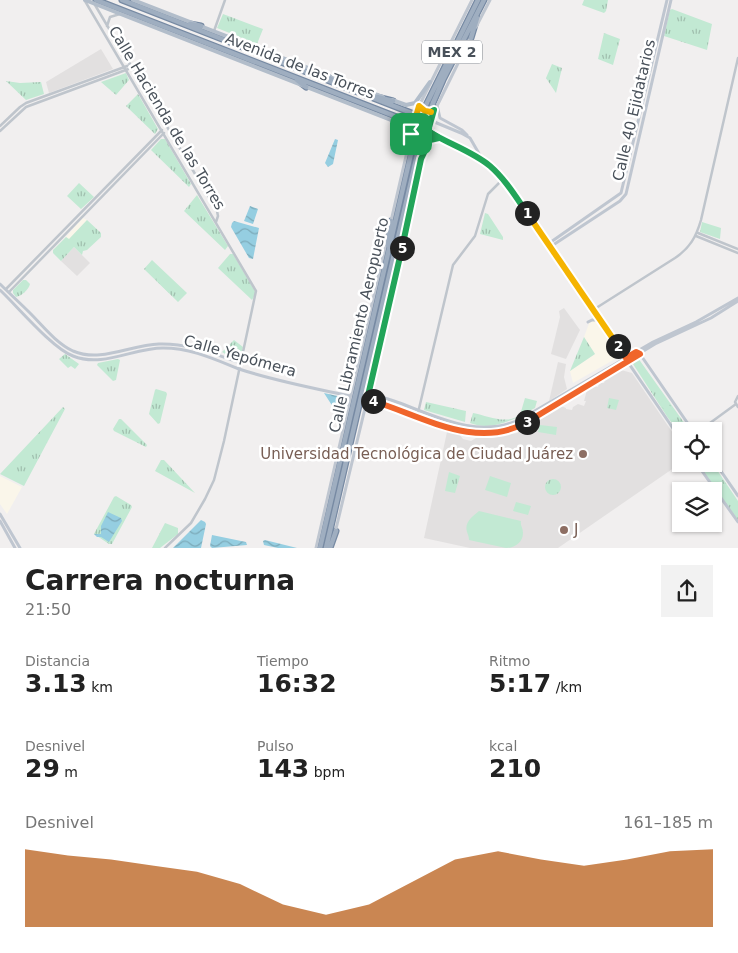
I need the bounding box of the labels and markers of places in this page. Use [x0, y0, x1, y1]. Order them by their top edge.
pin [390, 113, 432, 155]
pin: 1 [514, 200, 540, 226]
pin: 5 [390, 236, 414, 260]
pin: 2 [606, 334, 630, 358]
pin: 4 [360, 388, 386, 414]
pin: 3 [514, 410, 540, 434]
place label: Universidad Tecnológica de Ciudad Juárez [260, 445, 573, 463]
marker: Universidad Tecnológica de Ciudad Juárez [577, 448, 589, 460]
place label: J [573, 521, 578, 539]
marker: J [558, 524, 570, 536]

